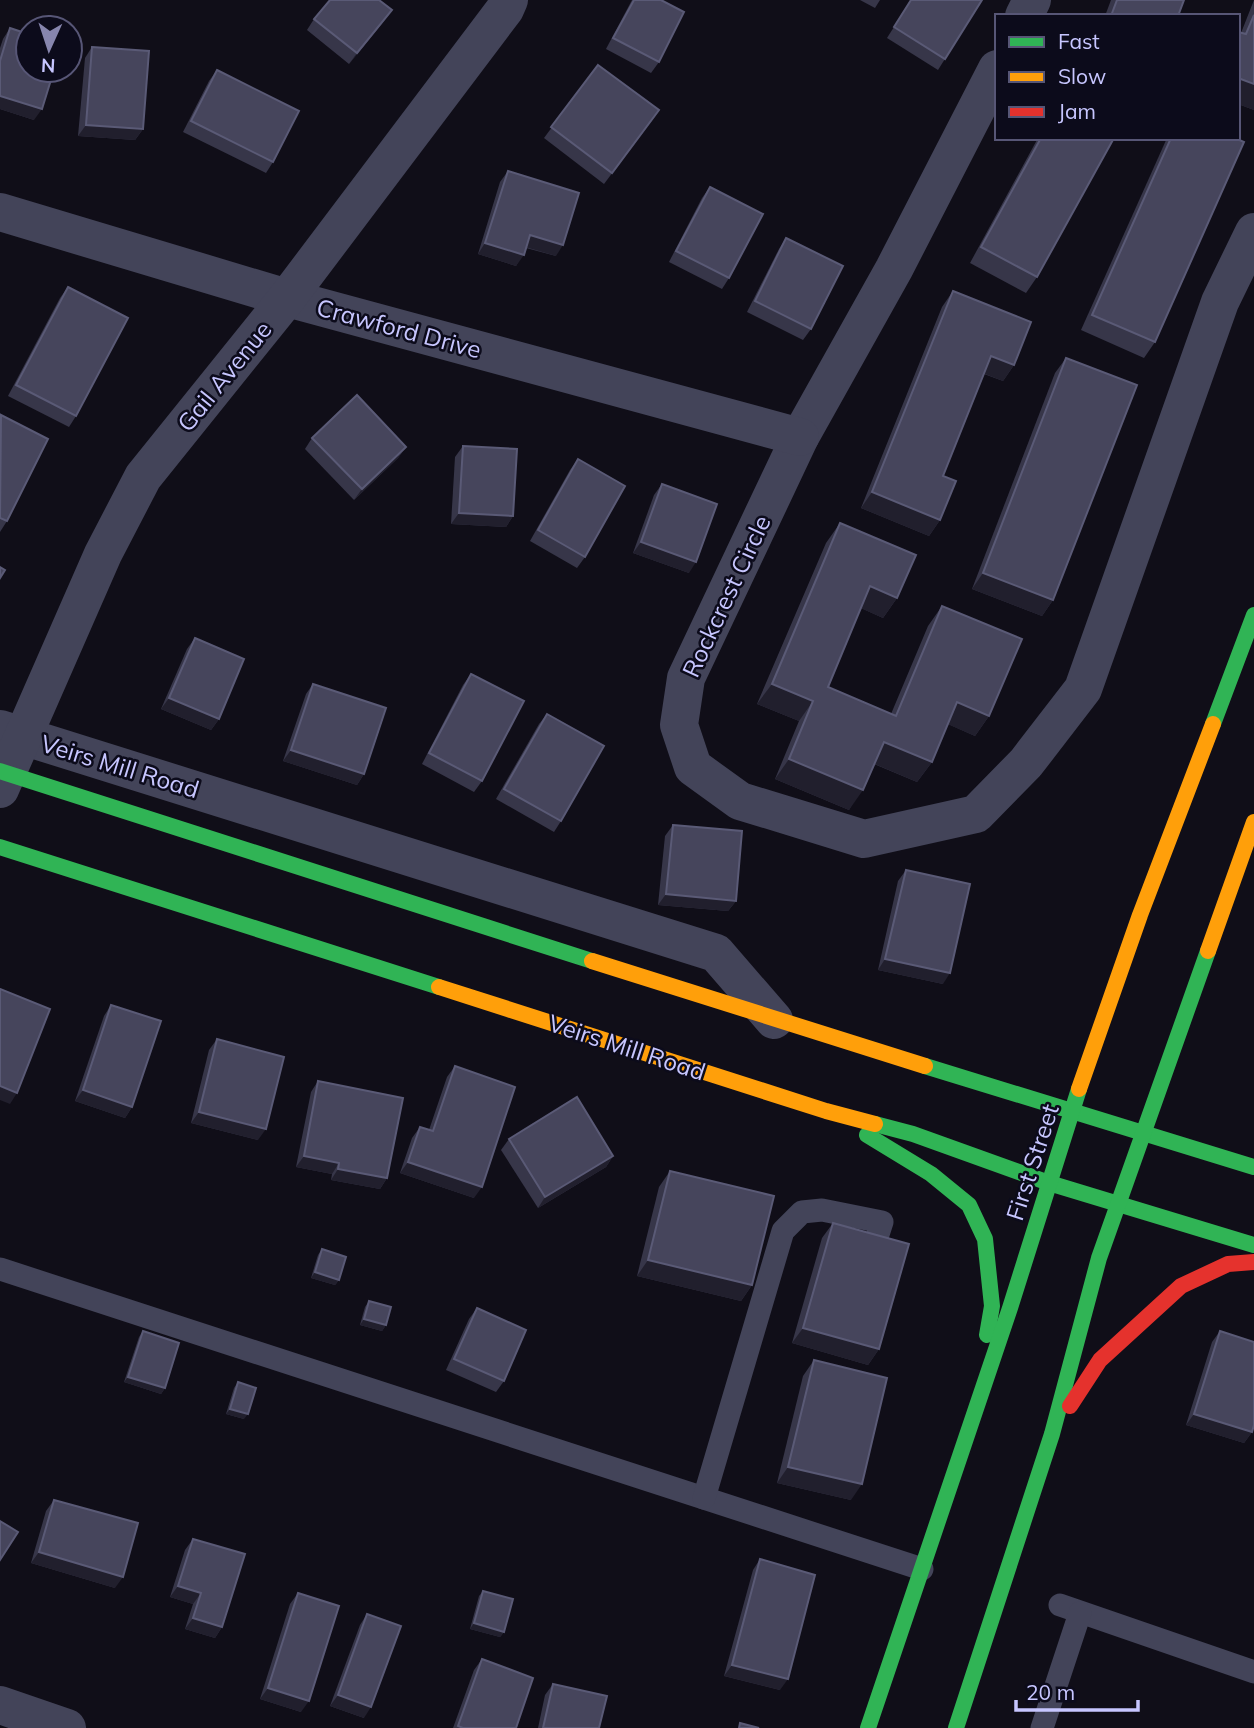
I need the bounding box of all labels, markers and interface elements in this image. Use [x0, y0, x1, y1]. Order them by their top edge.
north arrow [14, 14, 84, 84]
legend [995, 14, 1240, 140]
text: Fast [1058, 28, 1100, 54]
text: N [40, 54, 56, 78]
text: Slow [1058, 63, 1106, 89]
text: Jam [1058, 98, 1096, 124]
street label: Crawford Drive [314, 292, 484, 364]
street label: Gail Avenue [170, 315, 278, 437]
street label: Rockcrest Circle [675, 510, 777, 682]
street label: Veirs Mill Road [37, 728, 203, 804]
street label: Veirs Mill Road [545, 1007, 709, 1087]
street label: First Street [999, 1100, 1065, 1224]
scale bar [1016, 1668, 1138, 1712]
text: 20 m [1026, 1679, 1075, 1705]

